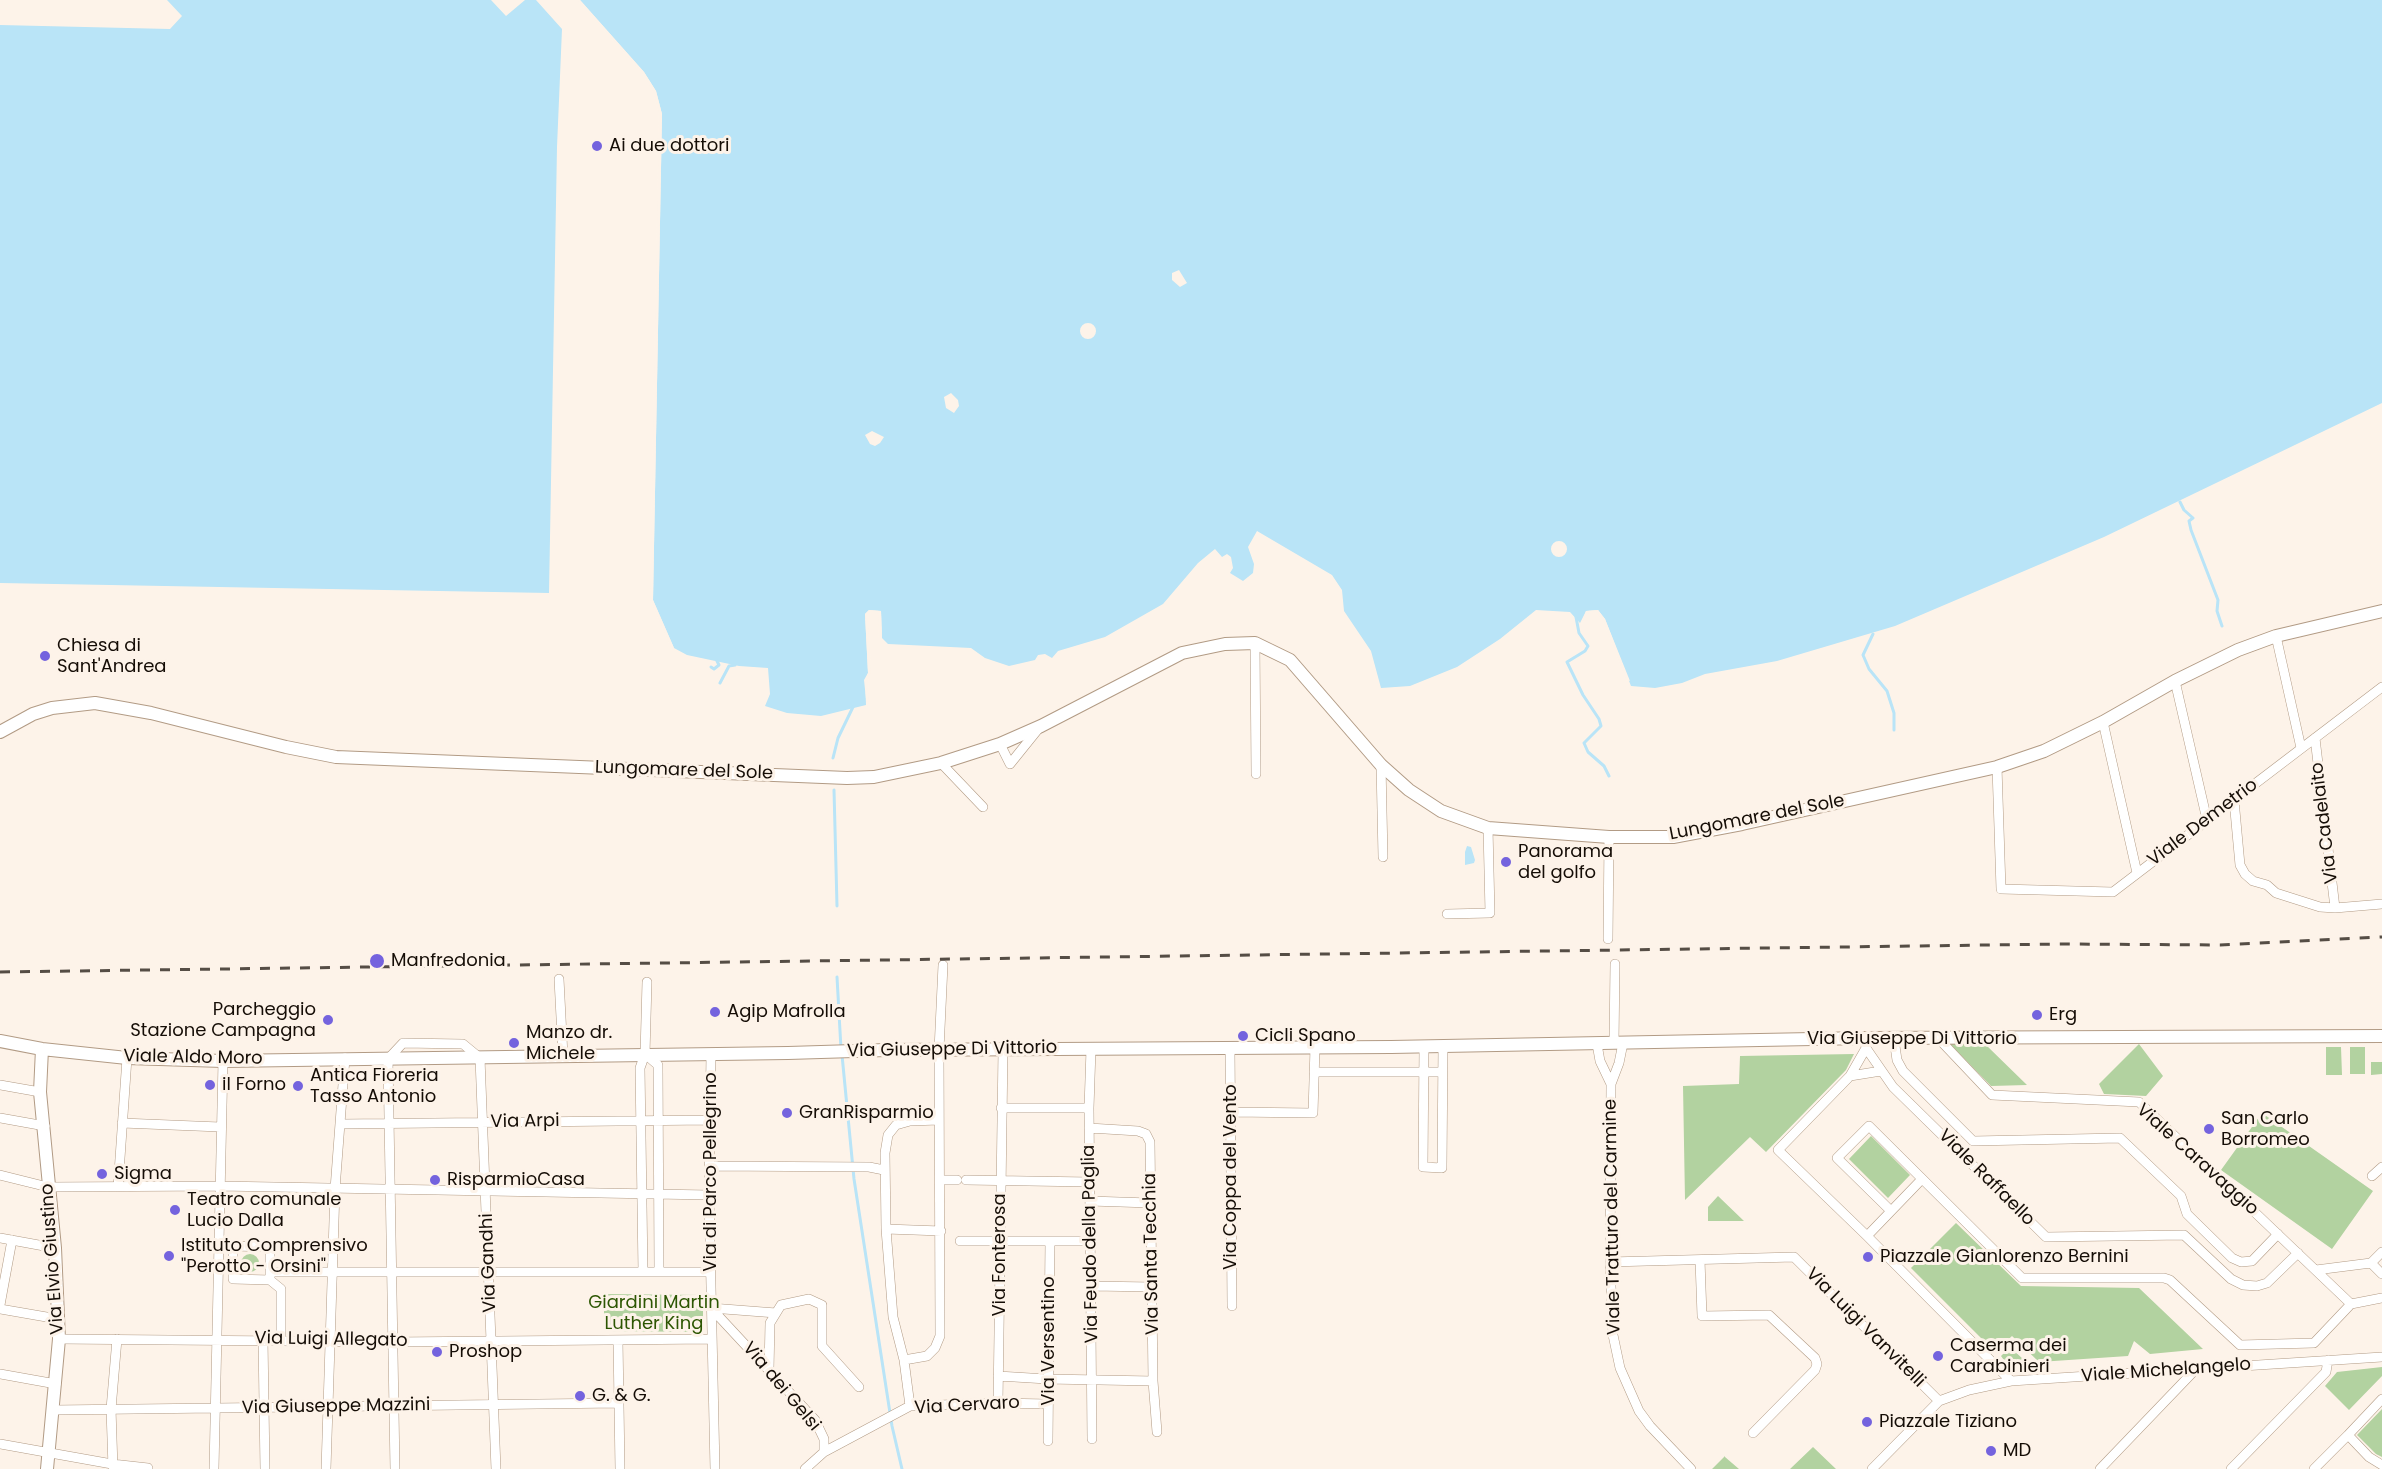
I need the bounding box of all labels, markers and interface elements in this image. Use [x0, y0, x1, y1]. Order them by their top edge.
place label: Ai due dottori [609, 135, 729, 157]
marker: Ai due dottori [590, 139, 604, 153]
place label: Chiesa di Sant'Andrea [57, 635, 167, 678]
marker: Chiesa di Sant'Andrea [38, 649, 52, 663]
street label: Lungomare del Sole [595, 757, 773, 785]
street label: Via Cadelaito [2307, 761, 2343, 885]
street label: Viale Demetrio [2144, 775, 2262, 871]
street label: Lungomare del Sole [1668, 790, 1846, 846]
place label: Panorama del golfo [1518, 841, 1613, 884]
marker: Panorama del golfo [1499, 855, 1513, 869]
place label: Manfredonia [391, 950, 506, 972]
marker: Manfredonia [368, 952, 386, 970]
place label: Parcheggio Stazione Campagna [130, 999, 316, 1042]
place label: Agip Mafrolla [727, 1001, 846, 1023]
place label: Erg [2049, 1004, 2077, 1026]
marker: Agip Mafrolla [708, 1005, 722, 1019]
marker: Erg [2030, 1008, 2044, 1022]
marker: Parcheggio Stazione Campagna [321, 1013, 335, 1027]
place label: Manzo dr. Michele [526, 1022, 612, 1064]
place label: Cicli Spano [1255, 1025, 1356, 1047]
street label: Via Giuseppe Di Vittorio [1807, 1028, 2017, 1050]
marker: Cicli Spano [1236, 1029, 1250, 1043]
marker: Manzo dr. Michele [507, 1036, 521, 1050]
street label: Via Giuseppe Di Vittorio [847, 1037, 1057, 1063]
street label: Viale Aldo Moro [123, 1046, 263, 1070]
place label: Antica Fioreria Tasso Antonio [310, 1065, 439, 1108]
street label: Via di Parco Pellegrino [700, 1072, 722, 1272]
place label: il Forno [222, 1074, 286, 1096]
marker: il Forno [203, 1078, 217, 1092]
marker: Antica Fioreria Tasso Antonio [291, 1079, 305, 1093]
street label: Via Coppa del Vento [1220, 1084, 1242, 1270]
street label: Viale Tratturo del Carmine [1600, 1099, 1626, 1335]
street label: Viale Caravaggio [2132, 1100, 2262, 1220]
place label: GranRisparmio [799, 1102, 934, 1124]
marker: GranRisparmio [780, 1106, 794, 1120]
place label: San Carlo Borromeo [2221, 1108, 2310, 1150]
street label: Via Arpi [490, 1111, 560, 1133]
marker: San Carlo Borromeo [2202, 1122, 2216, 1136]
street label: Viale Raffaello [1933, 1125, 2039, 1231]
street label: Via Feudo della Paglia [1078, 1144, 1104, 1344]
place label: Sigma [114, 1163, 172, 1185]
marker: Sigma [95, 1167, 109, 1181]
place label: RisparmioCasa [447, 1169, 585, 1191]
marker: RisparmioCasa [428, 1173, 442, 1187]
street label: Via Santa Tecchia [1140, 1173, 1164, 1335]
street label: Via Elvio Giustino [37, 1183, 69, 1335]
place label: Teatro comunale Lucio Dalla [187, 1189, 341, 1232]
street label: Via Fonterosa [989, 1193, 1011, 1317]
marker: Teatro comunale Lucio Dalla [168, 1203, 182, 1217]
street label: Via Gandhi [476, 1213, 502, 1313]
place label: Istituto Comprensivo "Perotto - Orsini" [181, 1235, 368, 1278]
place label: Piazzale Gianlorenzo Bernini [1880, 1246, 2129, 1268]
marker: Istituto Comprensivo "Perotto - Orsini" [162, 1249, 176, 1263]
marker: Piazzale Gianlorenzo Bernini [1861, 1250, 1875, 1264]
street label: Via Luigi Vanvitelli [1801, 1264, 1929, 1392]
street label: Via Versentino [1038, 1276, 1060, 1406]
park label: Giardini Martin Luther King [588, 1292, 720, 1334]
street label: Via Luigi Allegato [254, 1328, 408, 1352]
place label: Caserma dei Carabinieri [1950, 1335, 2067, 1378]
street label: Via dei Gelsi [738, 1338, 824, 1436]
place label: Proshop [449, 1341, 522, 1363]
marker: Proshop [430, 1345, 444, 1359]
marker: Caserma dei Carabinieri [1931, 1349, 1945, 1363]
street label: Viale Michelangelo [2080, 1354, 2252, 1388]
place label: G. & G. [592, 1385, 650, 1407]
marker: G. & G. [573, 1389, 587, 1403]
street label: Via Cervaro [914, 1392, 1020, 1420]
street label: Via Giuseppe Mazzini [241, 1395, 431, 1419]
place label: Piazzale Tiziano [1879, 1411, 2017, 1433]
marker: Piazzale Tiziano [1860, 1415, 1874, 1429]
place label: MD [2003, 1440, 2031, 1462]
marker: MD [1984, 1444, 1998, 1458]

